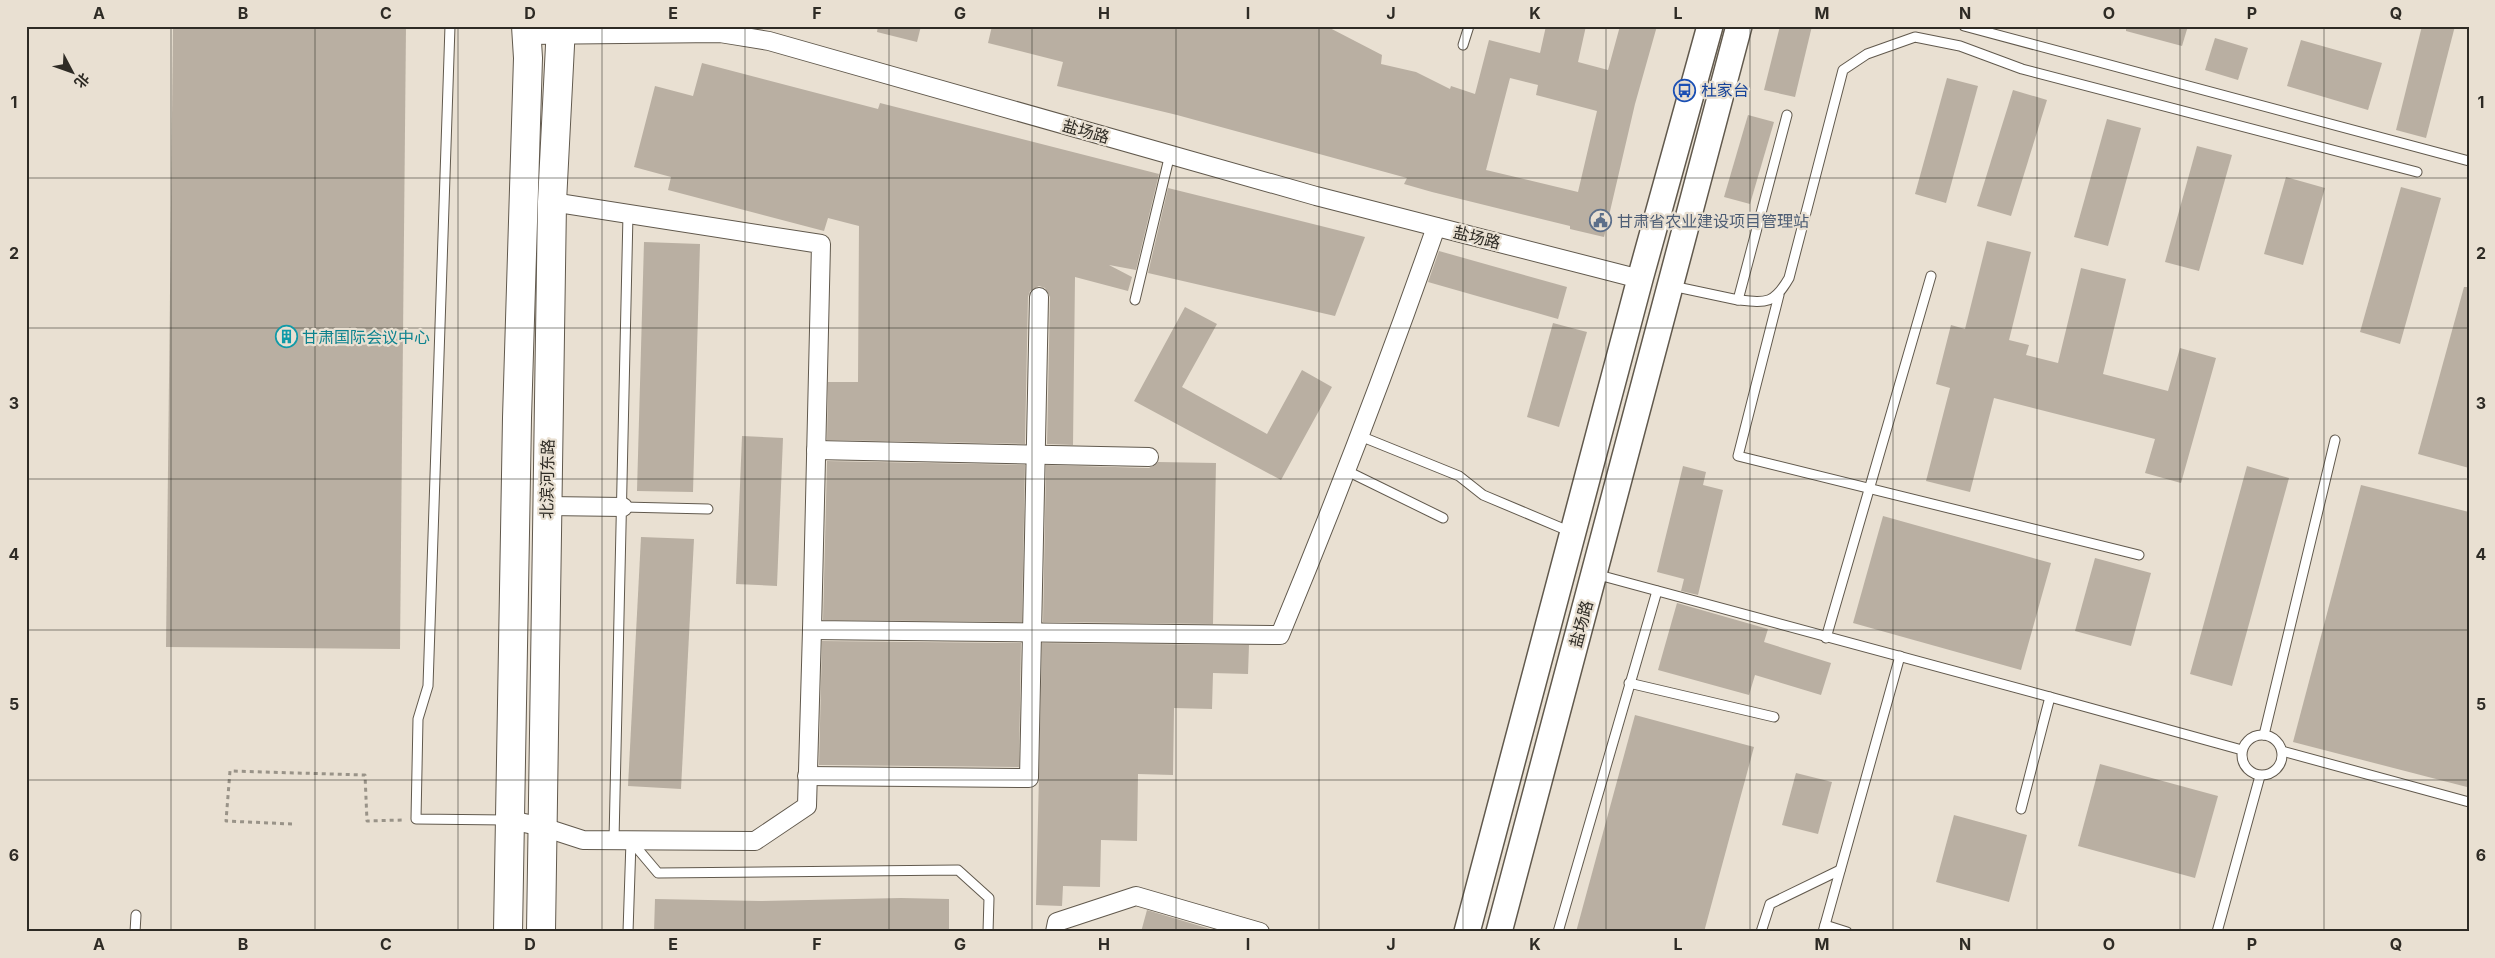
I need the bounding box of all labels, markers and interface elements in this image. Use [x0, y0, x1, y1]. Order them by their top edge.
text: A [93, 3, 105, 23]
text: B [238, 3, 248, 23]
text: C [380, 3, 392, 23]
text: D [524, 3, 536, 23]
text: E [668, 3, 678, 23]
text: F [812, 3, 822, 23]
text: G [954, 3, 966, 23]
text: H [1098, 3, 1110, 23]
text: I [1246, 3, 1250, 23]
text: J [1386, 3, 1396, 23]
text: K [1529, 3, 1541, 23]
text: L [1673, 3, 1683, 23]
text: M [1815, 3, 1829, 23]
text: N [1959, 3, 1971, 23]
text: O [2103, 3, 2115, 23]
text: P [2247, 3, 2257, 23]
text: Q [2390, 3, 2402, 23]
north arrow [48, 48, 98, 98]
text: 北 [71, 70, 93, 92]
bus stop icon: 杜家台 [1673, 78, 1697, 102]
place label: 杜家台 [1701, 80, 1749, 100]
text: 1 [11, 92, 17, 112]
text: 1 [2478, 92, 2484, 112]
street label: 盐场路 [1060, 115, 1112, 147]
public building icon: 甘肃省农业建设项目管理站 [1589, 209, 1613, 233]
place label: 甘肃省农业建设项目管理站 [1617, 211, 1809, 231]
street label: 盐场路 [1451, 221, 1503, 253]
text: 2 [9, 243, 19, 263]
text: 2 [2476, 243, 2486, 263]
building icon: 甘肃国际会议中心 [274, 325, 298, 349]
place label: 甘肃国际会议中心 [302, 327, 430, 347]
text: 3 [9, 393, 19, 413]
text: 3 [2476, 393, 2486, 413]
street label: 北滨河东路 [536, 439, 558, 519]
text: 4 [9, 544, 20, 564]
text: 4 [2476, 544, 2487, 564]
street label: 盐场路 [1565, 598, 1597, 650]
text: 5 [9, 694, 19, 714]
text: 5 [2476, 694, 2486, 714]
text: 6 [9, 845, 19, 865]
text: 6 [2476, 845, 2486, 865]
text: A [93, 934, 105, 954]
text: B [238, 934, 248, 954]
text: C [380, 934, 392, 954]
text: D [524, 934, 536, 954]
text: E [668, 934, 678, 954]
text: F [812, 934, 822, 954]
text: G [954, 934, 966, 954]
text: H [1098, 934, 1110, 954]
text: I [1246, 934, 1250, 954]
text: J [1386, 934, 1396, 954]
text: K [1529, 934, 1541, 954]
text: L [1673, 934, 1683, 954]
text: M [1815, 934, 1829, 954]
text: N [1959, 934, 1971, 954]
text: O [2103, 934, 2115, 954]
text: P [2247, 934, 2257, 954]
text: Q [2390, 934, 2402, 954]

